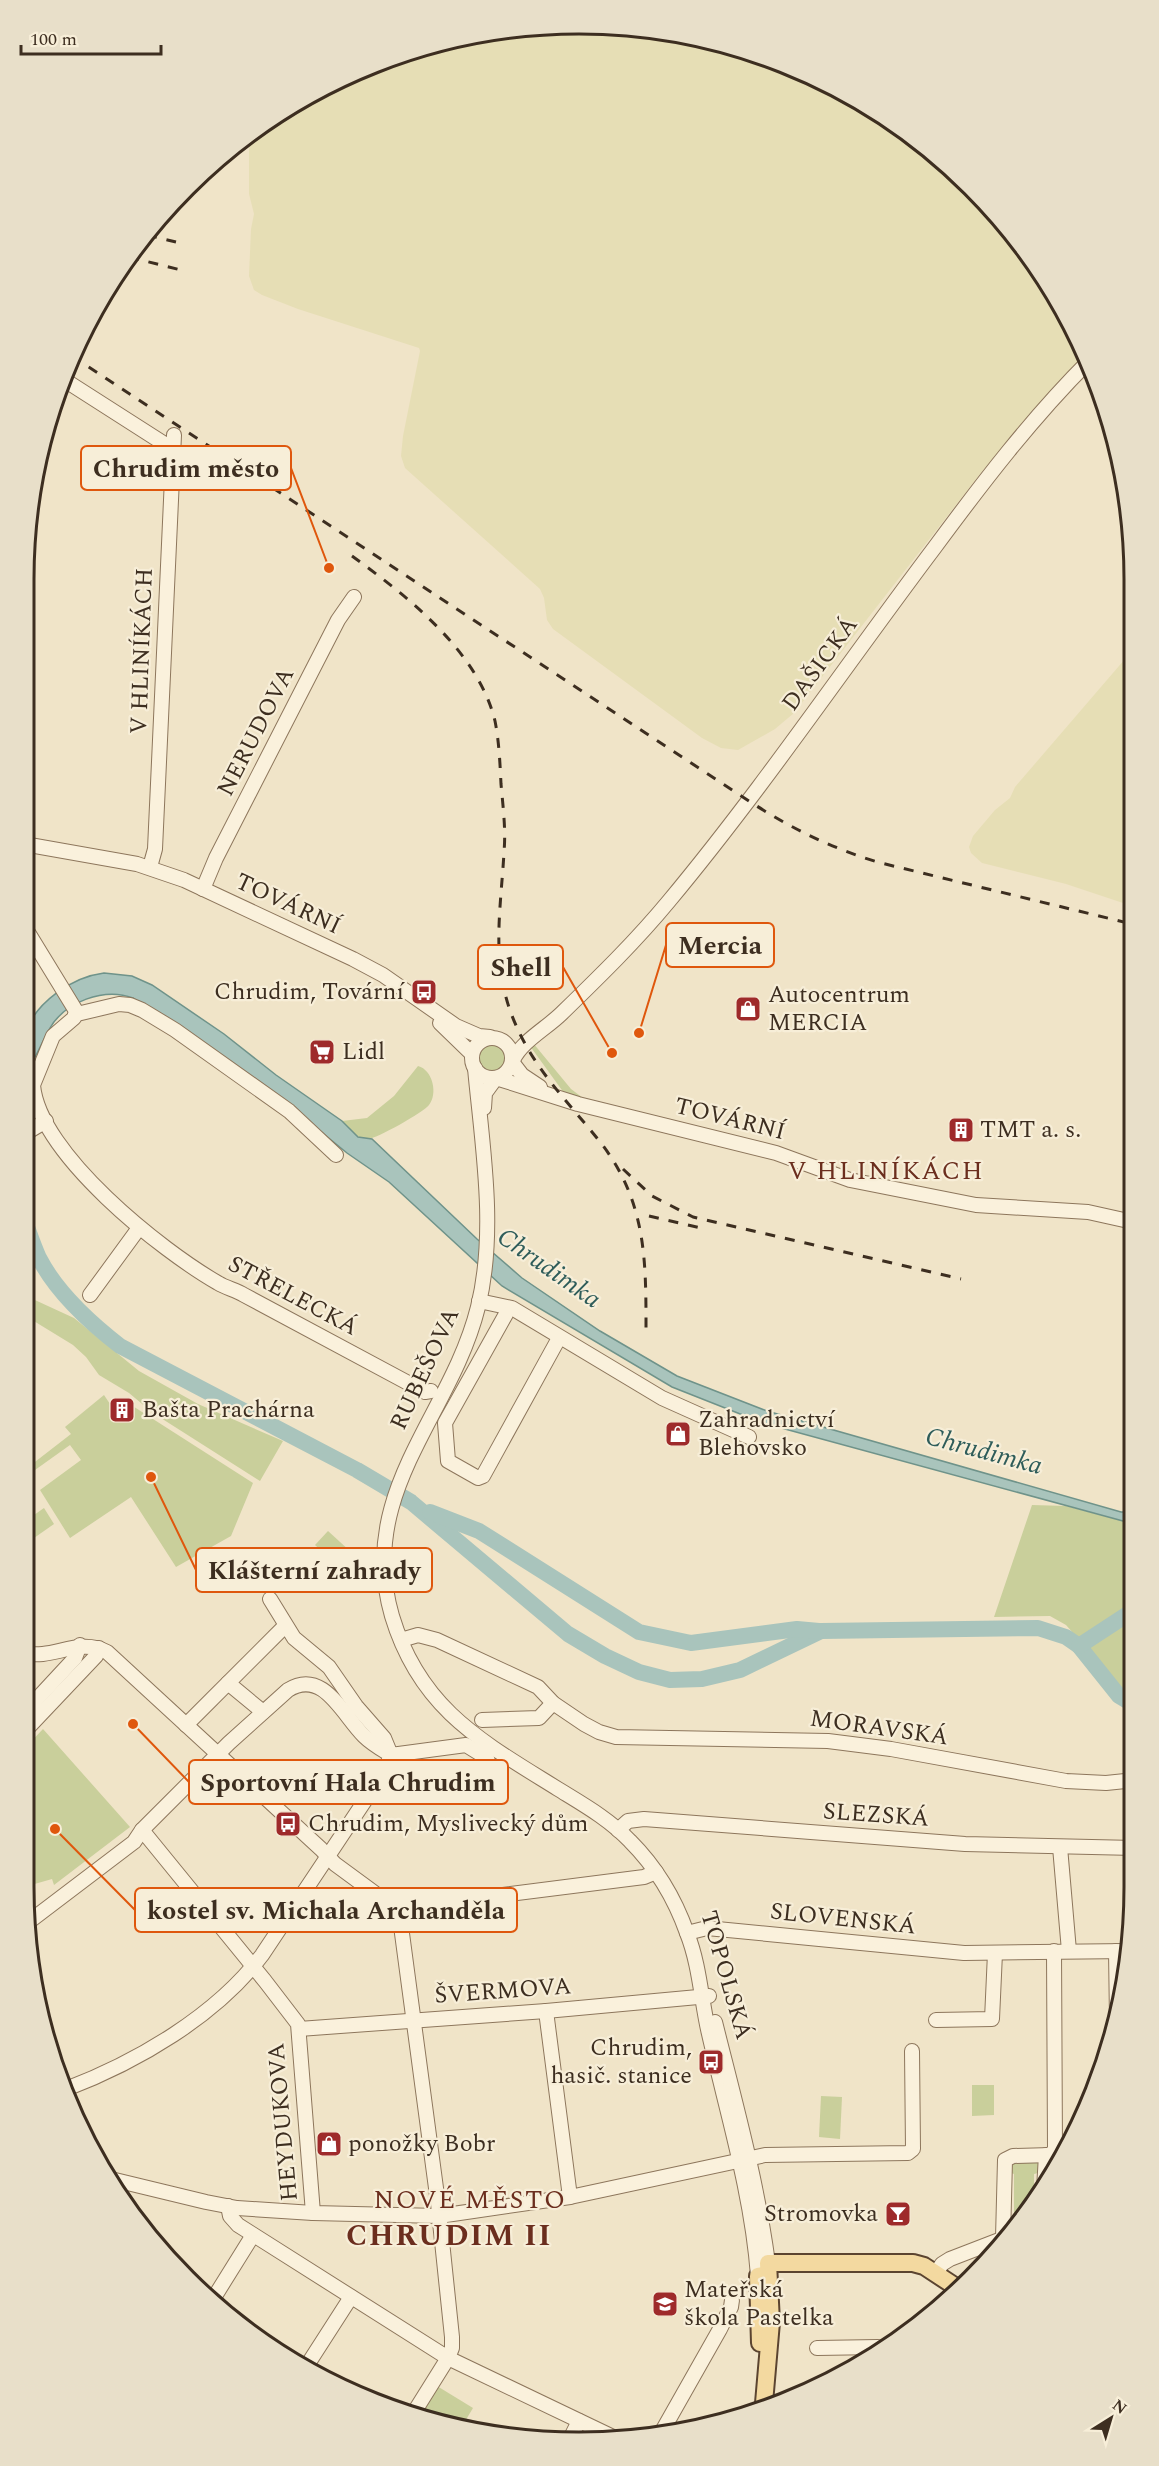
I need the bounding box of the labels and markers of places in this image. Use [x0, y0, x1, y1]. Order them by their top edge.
callout: Chrudim město [81, 446, 291, 490]
callout: Mercia [666, 923, 774, 967]
callout: Shell [478, 945, 563, 989]
place label: Chrudim, Tovární [214, 974, 405, 1010]
bus stop icon: Chrudim, Tovární [409, 977, 439, 1007]
place label: Autocentrum MERCIA [768, 977, 910, 1041]
shop icon: Autocentrum MERCIA [733, 994, 763, 1024]
place label: Lidl [342, 1034, 385, 1070]
supermarket icon: Lidl [307, 1037, 337, 1067]
place label: TMT a. s. [980, 1112, 1081, 1148]
building icon: TMT a. s. [946, 1115, 976, 1145]
place label: Bašta Prachárna [142, 1392, 315, 1428]
building icon: Bašta Prachárna [107, 1395, 137, 1425]
place label: Zahradnictví Blehovsko [698, 1402, 836, 1466]
shop icon: Zahradnictví Blehovsko [663, 1419, 693, 1449]
callout: Klášterní zahrady [196, 1548, 432, 1592]
callout: Sportovní Hala Chrudim [189, 1760, 508, 1804]
place label: Chrudim, Myslivecký dům [308, 1806, 589, 1842]
bus stop icon: Chrudim, Myslivecký dům [273, 1809, 303, 1839]
callout: kostel sv. Michala Archanděla [135, 1888, 517, 1932]
place label: Chrudim, hasič. stanice [550, 2030, 692, 2094]
bus stop icon: Chrudim, hasič. stanice [696, 2047, 726, 2077]
place label: ponožky Bobr [348, 2126, 495, 2162]
shop icon: ponožky Bobr [314, 2129, 344, 2159]
place label: Stromovka [764, 2196, 878, 2232]
bar icon: Stromovka [883, 2199, 913, 2229]
place label: Mateřská škola Pastelka [684, 2272, 834, 2336]
school or university icon: Mateřská škola Pastelka [650, 2289, 680, 2319]

